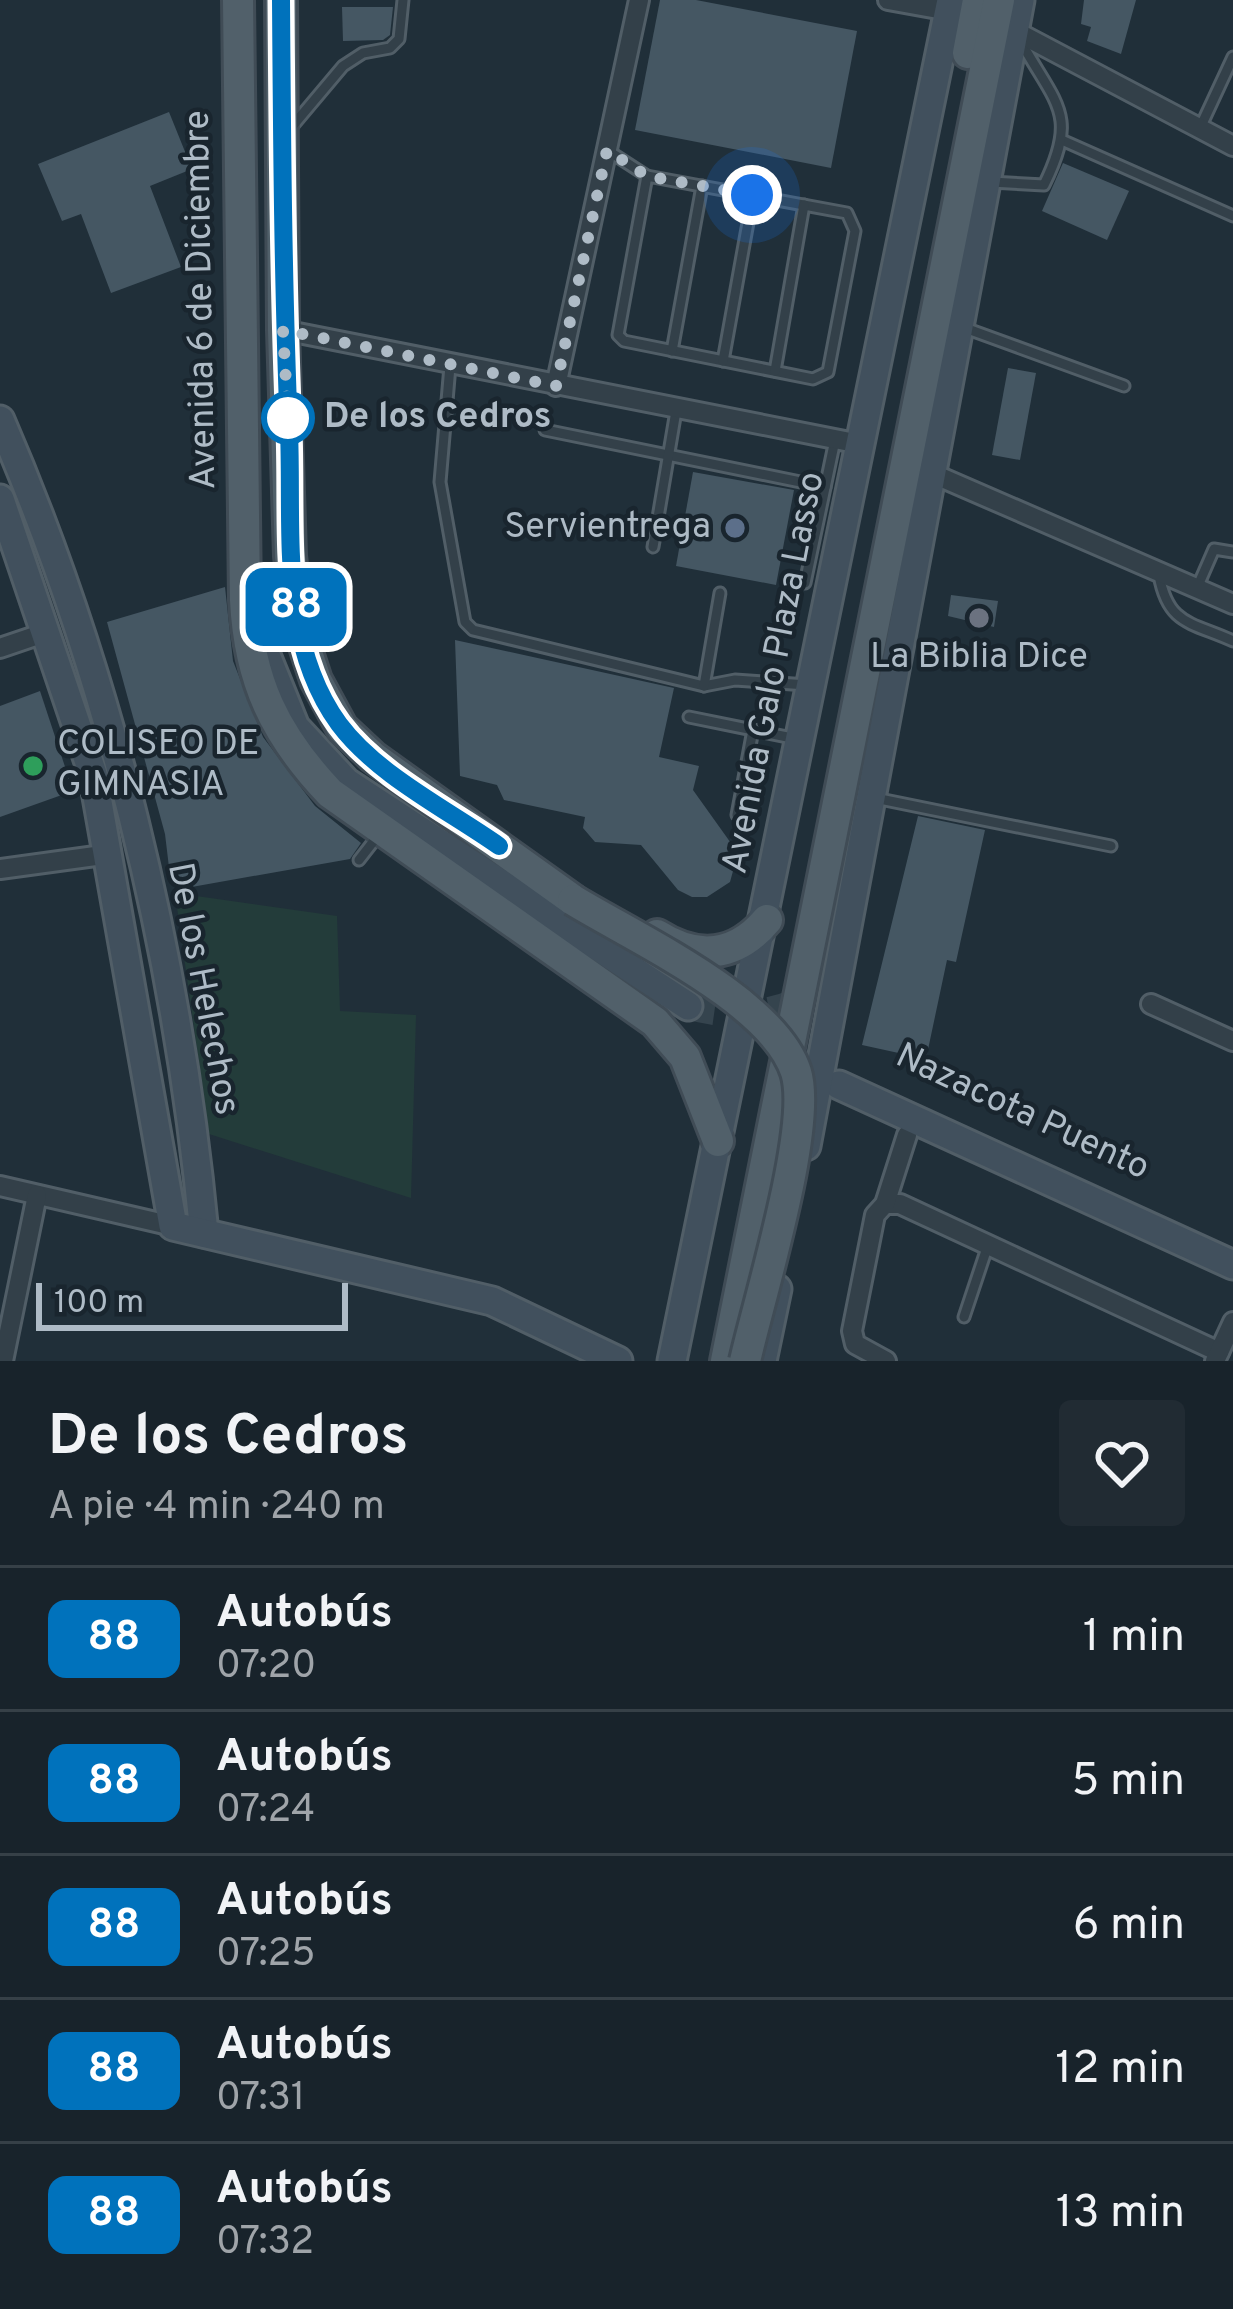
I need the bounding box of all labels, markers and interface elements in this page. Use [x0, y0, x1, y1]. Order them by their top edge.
street label: Avenida 6 de Diciembre [176, 110, 228, 490]
your location [722, 165, 782, 225]
marker: De los Cedros [263, 393, 313, 443]
place label: De los Cedros [324, 395, 552, 441]
street label: Avenida Galo Plaza Lasso [713, 468, 837, 878]
place label: Servientrega [504, 505, 711, 551]
marker: Servientrega [722, 515, 748, 541]
line badge: 88 [242, 568, 350, 646]
text: 88 [270, 580, 322, 633]
marker: La Biblia Dice [966, 605, 992, 631]
place label: La Biblia Dice [870, 635, 1088, 681]
place label: COLISEO DE GIMNASIA [57, 722, 259, 809]
marker: COLISEO DE GIMNASIA [20, 753, 46, 779]
street label: De los Helechos [155, 859, 249, 1119]
street label: Nazacota Puento [888, 1034, 1156, 1192]
scale bar [36, 1277, 348, 1330]
text: 100 m [54, 1283, 144, 1325]
button: heart [1059, 1400, 1185, 1526]
text: De los Cedros [48, 1403, 408, 1475]
text: A pie · 4 min · 240 m [48, 1484, 385, 1533]
text: Autobús [216, 1586, 393, 1643]
text: 1 min [1083, 1610, 1185, 1667]
text: 88 [88, 1612, 140, 1665]
text: 07:20 [216, 1643, 316, 1692]
text: Autobús [216, 1730, 393, 1787]
text: 5 min [1072, 1754, 1185, 1811]
text: 88 [88, 1756, 140, 1809]
text: 07:24 [216, 1787, 315, 1836]
text: Autobús [216, 1874, 393, 1931]
text: 6 min [1073, 1898, 1185, 1955]
text: 88 [88, 1900, 140, 1953]
text: 07:25 [216, 1931, 316, 1980]
text: Autobús [216, 2018, 393, 2075]
text: 12 min [1055, 2042, 1185, 2099]
text: 88 [88, 2044, 140, 2097]
text: 07:31 [216, 2075, 305, 2124]
text: Autobús [216, 2162, 393, 2219]
text: 13 min [1056, 2186, 1185, 2243]
text: 88 [88, 2188, 140, 2241]
text: 07:32 [216, 2219, 314, 2268]

